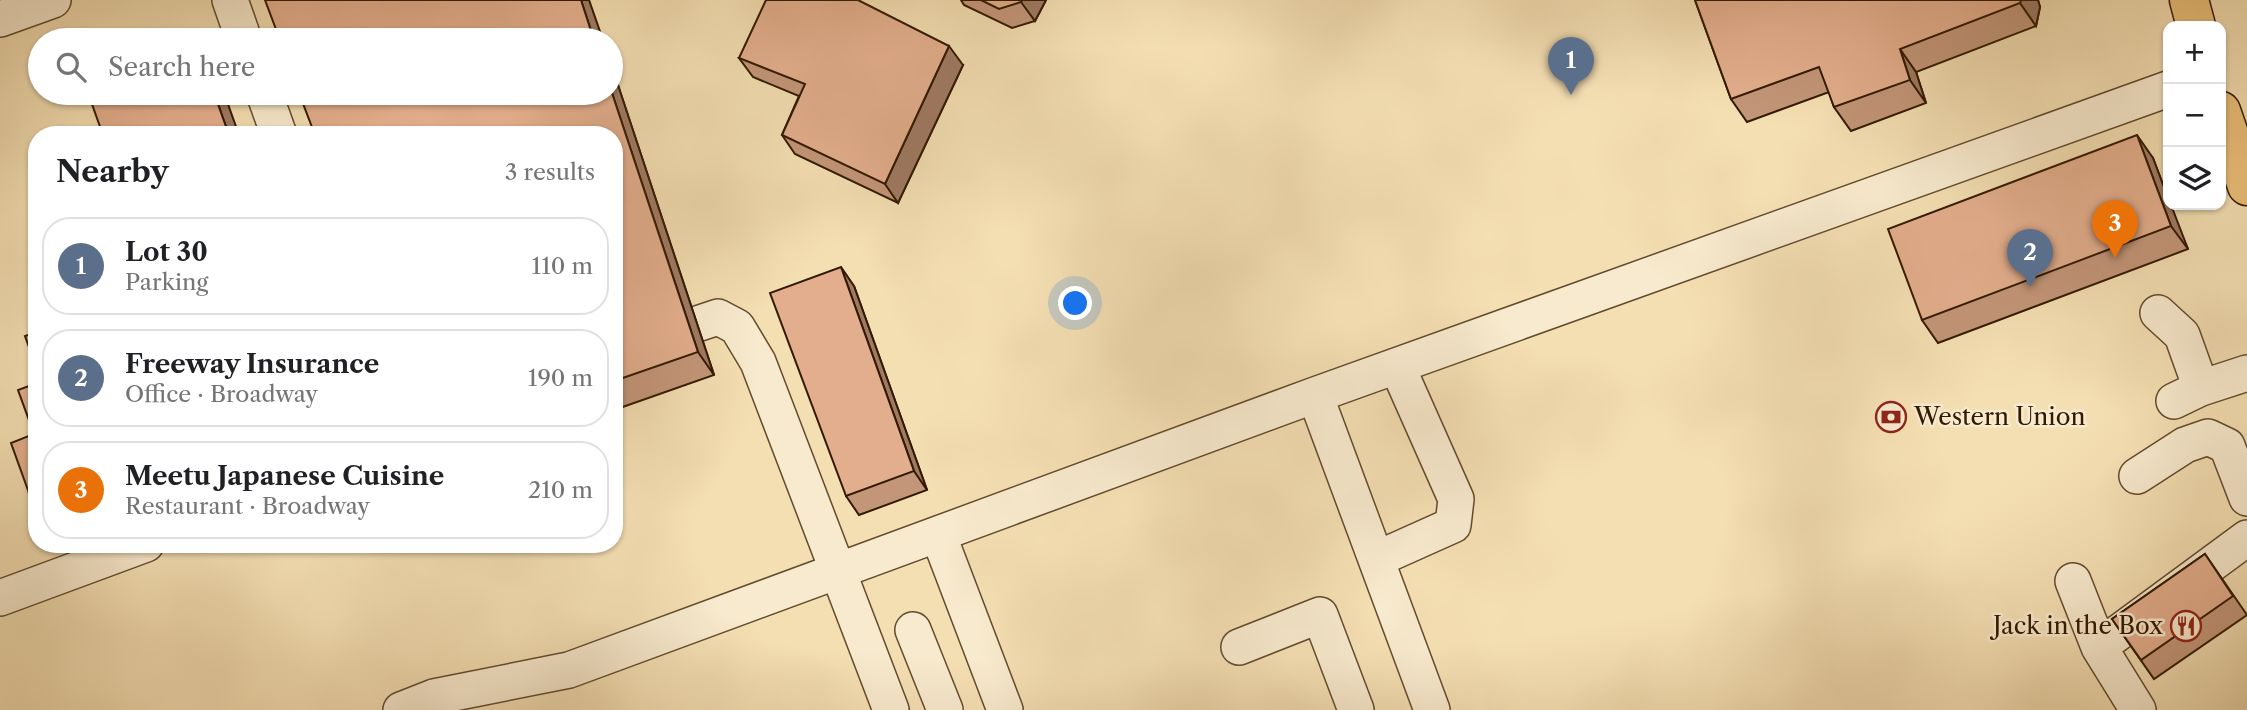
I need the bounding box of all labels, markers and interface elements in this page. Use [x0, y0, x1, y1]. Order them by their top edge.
map controls [2163, 21, 2226, 210]
button: + [2163, 21, 2226, 84]
search box [28, 28, 623, 105]
pin: 1 [1548, 37, 1594, 95]
icon: search [52, 48, 90, 86]
text: Search here [108, 51, 255, 83]
button: − [2163, 84, 2226, 147]
button: layers [2163, 147, 2226, 210]
text: Nearby [56, 153, 169, 190]
text: 3 results [505, 158, 595, 186]
pin: 3 [2092, 200, 2138, 258]
pin: 2 [2007, 229, 2053, 287]
text: Lot 30 [125, 236, 208, 268]
text: 1 [76, 252, 86, 280]
text: 110 m [532, 252, 593, 280]
text: Parking [125, 268, 209, 296]
your location [1058, 286, 1092, 320]
text: Freeway Insurance [125, 348, 379, 380]
text: 2 [74, 364, 88, 392]
text: 190 m [528, 364, 593, 392]
text: Office · Broadway [125, 380, 318, 408]
bank icon: Western Union [1874, 400, 1908, 434]
place label: Western Union [1913, 402, 2085, 431]
text: Meetu Japanese Cuisine [125, 460, 444, 492]
text: 3 [75, 476, 88, 504]
text: 210 m [528, 476, 593, 504]
text: Restaurant · Broadway [125, 492, 370, 520]
restaurant icon: Jack in the Box [2169, 609, 2203, 643]
place label: Jack in the Box [1989, 611, 2163, 640]

